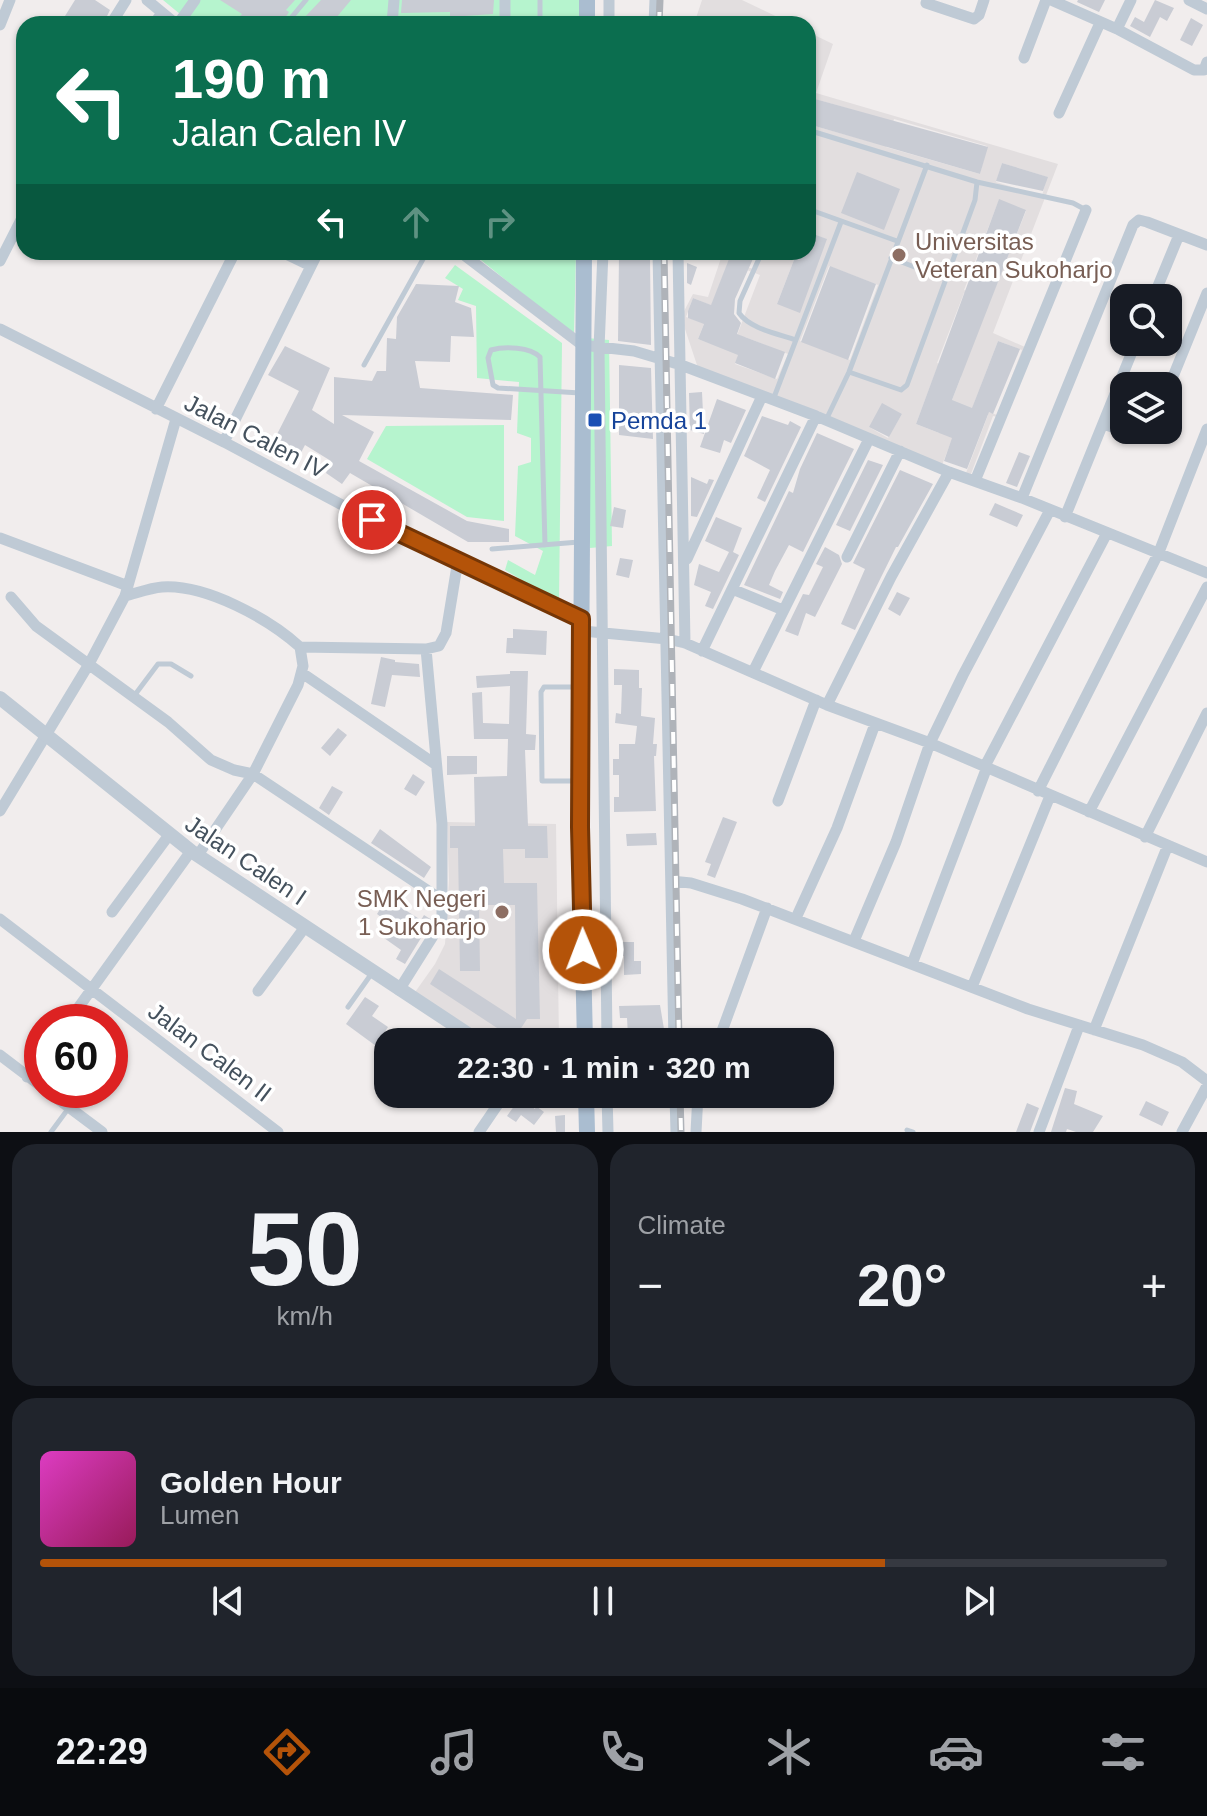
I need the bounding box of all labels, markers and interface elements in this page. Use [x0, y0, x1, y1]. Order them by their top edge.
text: 190 m [172, 47, 331, 110]
icon: left [40, 48, 144, 152]
text: Jalan Calen IV [172, 113, 406, 154]
icon: left [310, 200, 354, 244]
icon: ahead [394, 200, 438, 244]
icon: right [478, 200, 522, 244]
place label: Universitas Veteran Sukoharjo [915, 228, 1112, 283]
marker: Universitas Veteran Sukoharjo [890, 246, 908, 264]
map controls [1110, 284, 1182, 444]
button: search [1110, 284, 1182, 356]
button: layers [1110, 372, 1182, 444]
street label: Jalan Calen IV [180, 389, 332, 483]
place label: Pemda 1 [611, 407, 707, 434]
marker: Pemda 1 [586, 411, 604, 429]
pin [338, 486, 406, 554]
icon: arrive [350, 498, 394, 542]
street label: Jalan Calen I [180, 810, 312, 910]
place label: SMK Negeri 1 Sukoharjo [357, 885, 486, 940]
marker: SMK Negeri 1 Sukoharjo [493, 903, 511, 921]
position arrow [541, 908, 625, 992]
street label: Jalan Calen II [143, 997, 277, 1107]
speed limit sign: 60 [24, 1004, 128, 1108]
text: 22:30 · 1 min · 320 m [457, 1051, 751, 1084]
text: 50 [247, 1191, 363, 1307]
text: Climate [638, 1210, 726, 1240]
text: 20° [857, 1252, 948, 1319]
text: − [638, 1261, 663, 1310]
text: + [1141, 1261, 1167, 1310]
text: km/h [277, 1301, 333, 1331]
text: Golden Hour [160, 1466, 342, 1499]
text: Lumen [160, 1500, 240, 1530]
icon: previous [206, 1579, 250, 1623]
icon: pause [581, 1579, 625, 1623]
icon: next [957, 1579, 1001, 1623]
icon: directions [259, 1724, 315, 1780]
icon: music [426, 1724, 482, 1780]
icon: phone [594, 1724, 650, 1780]
icon: climate [761, 1724, 817, 1780]
icon: car [928, 1724, 984, 1780]
icon: filters [1095, 1724, 1151, 1780]
text: 22:29 [56, 1731, 148, 1772]

